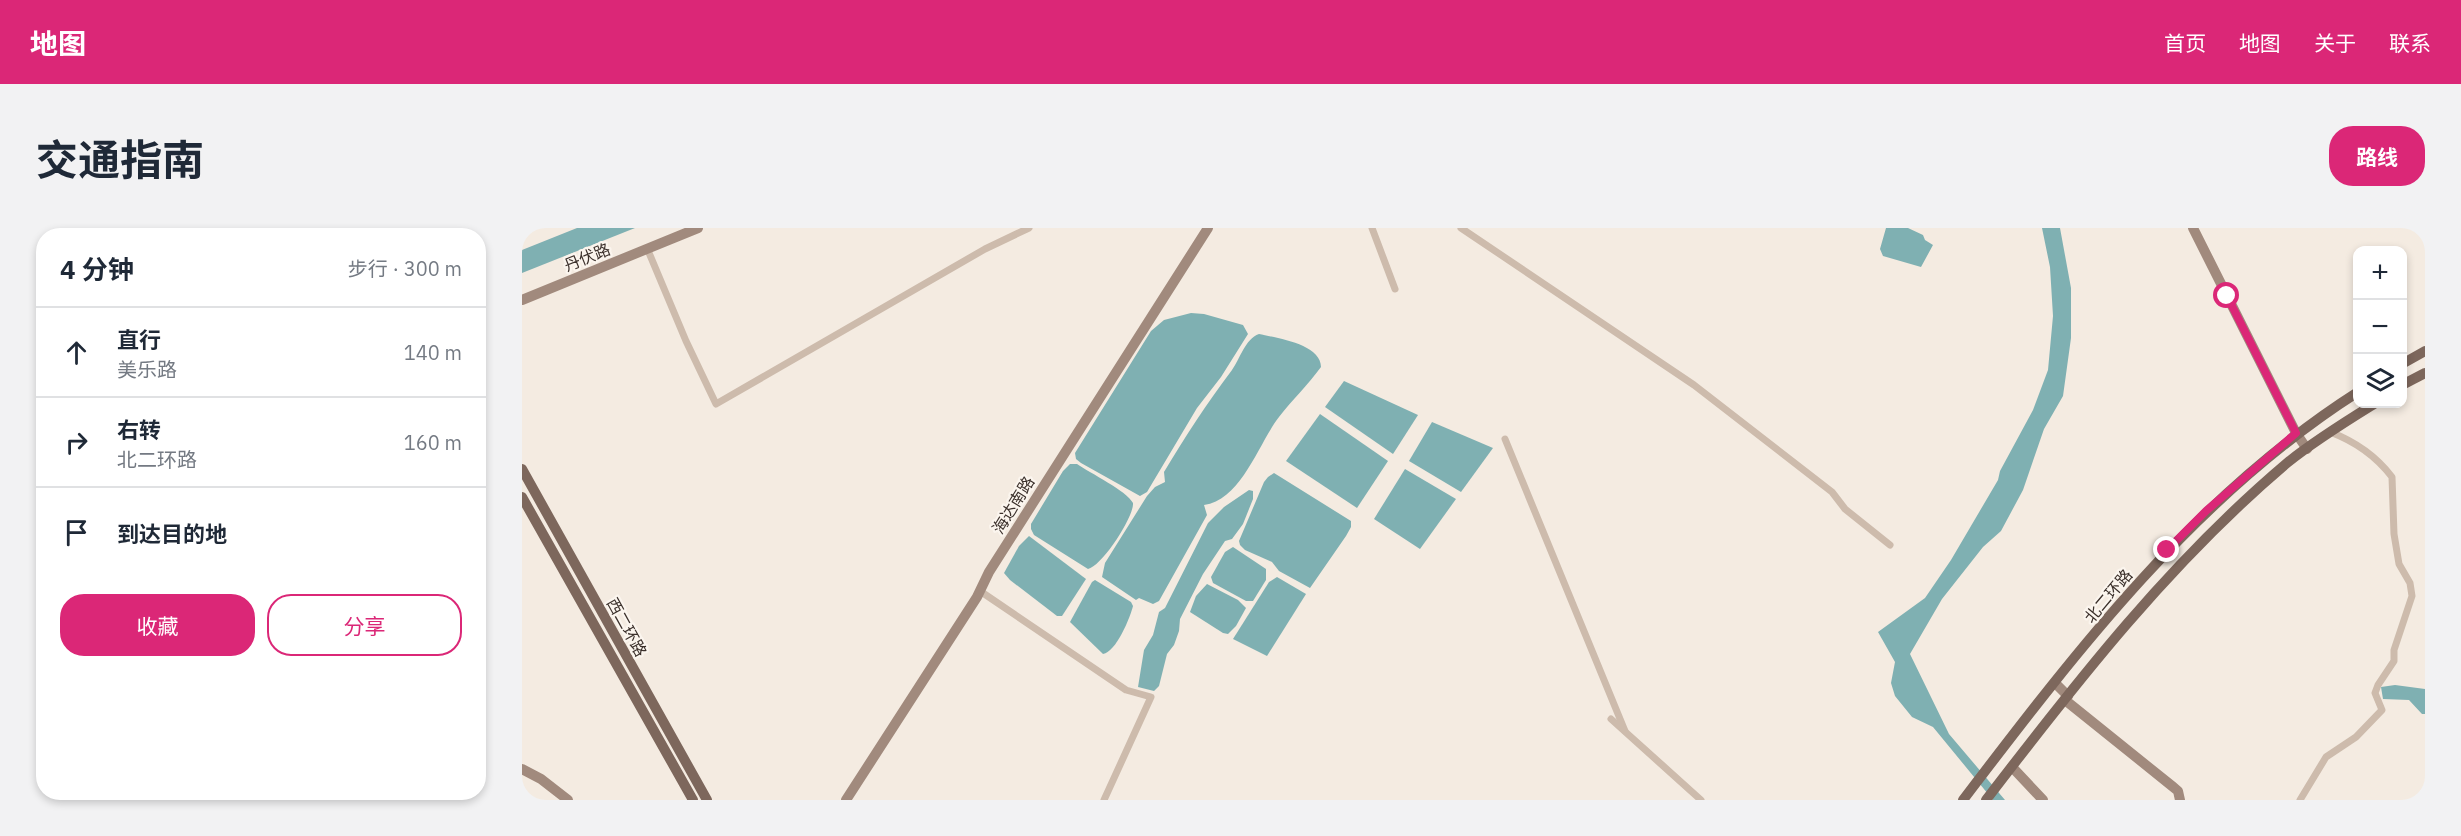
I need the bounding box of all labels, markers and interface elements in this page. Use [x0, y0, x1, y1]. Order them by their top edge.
text: 地图 [30, 25, 86, 62]
text: 首页 [2164, 29, 2206, 57]
text: 地图 [2239, 29, 2281, 57]
text: 关于 [2314, 29, 2356, 57]
text: 联系 [2389, 29, 2431, 57]
button: 路线 [2329, 126, 2425, 186]
text: 交通指南 [36, 132, 204, 187]
street label: 丹伏路 [561, 239, 613, 275]
map controls [2353, 246, 2407, 408]
button: + [2353, 246, 2407, 300]
text: 4 分钟 [60, 252, 134, 286]
text: 步行 · 300 m [348, 255, 462, 282]
route start [2213, 282, 2239, 308]
button: − [2353, 300, 2407, 354]
text: 直行 [117, 325, 161, 354]
icon: ahead [60, 336, 93, 369]
text: 140 m [404, 339, 462, 366]
button: layers [2353, 354, 2407, 408]
text: 美乐路 [117, 356, 177, 383]
text: 右转 [117, 415, 161, 444]
icon: right [60, 426, 93, 459]
text: 160 m [404, 429, 462, 456]
text: 北二环路 [117, 446, 197, 473]
street label: 海达南路 [988, 473, 1038, 537]
icon: arrive [60, 516, 93, 549]
text: 到达目的地 [117, 519, 227, 548]
route end [2153, 536, 2179, 562]
street label: 北二环路 [2080, 565, 2136, 627]
button: 收藏 [60, 594, 255, 656]
button: 分享 [267, 594, 462, 656]
street label: 西二环路 [603, 594, 651, 660]

